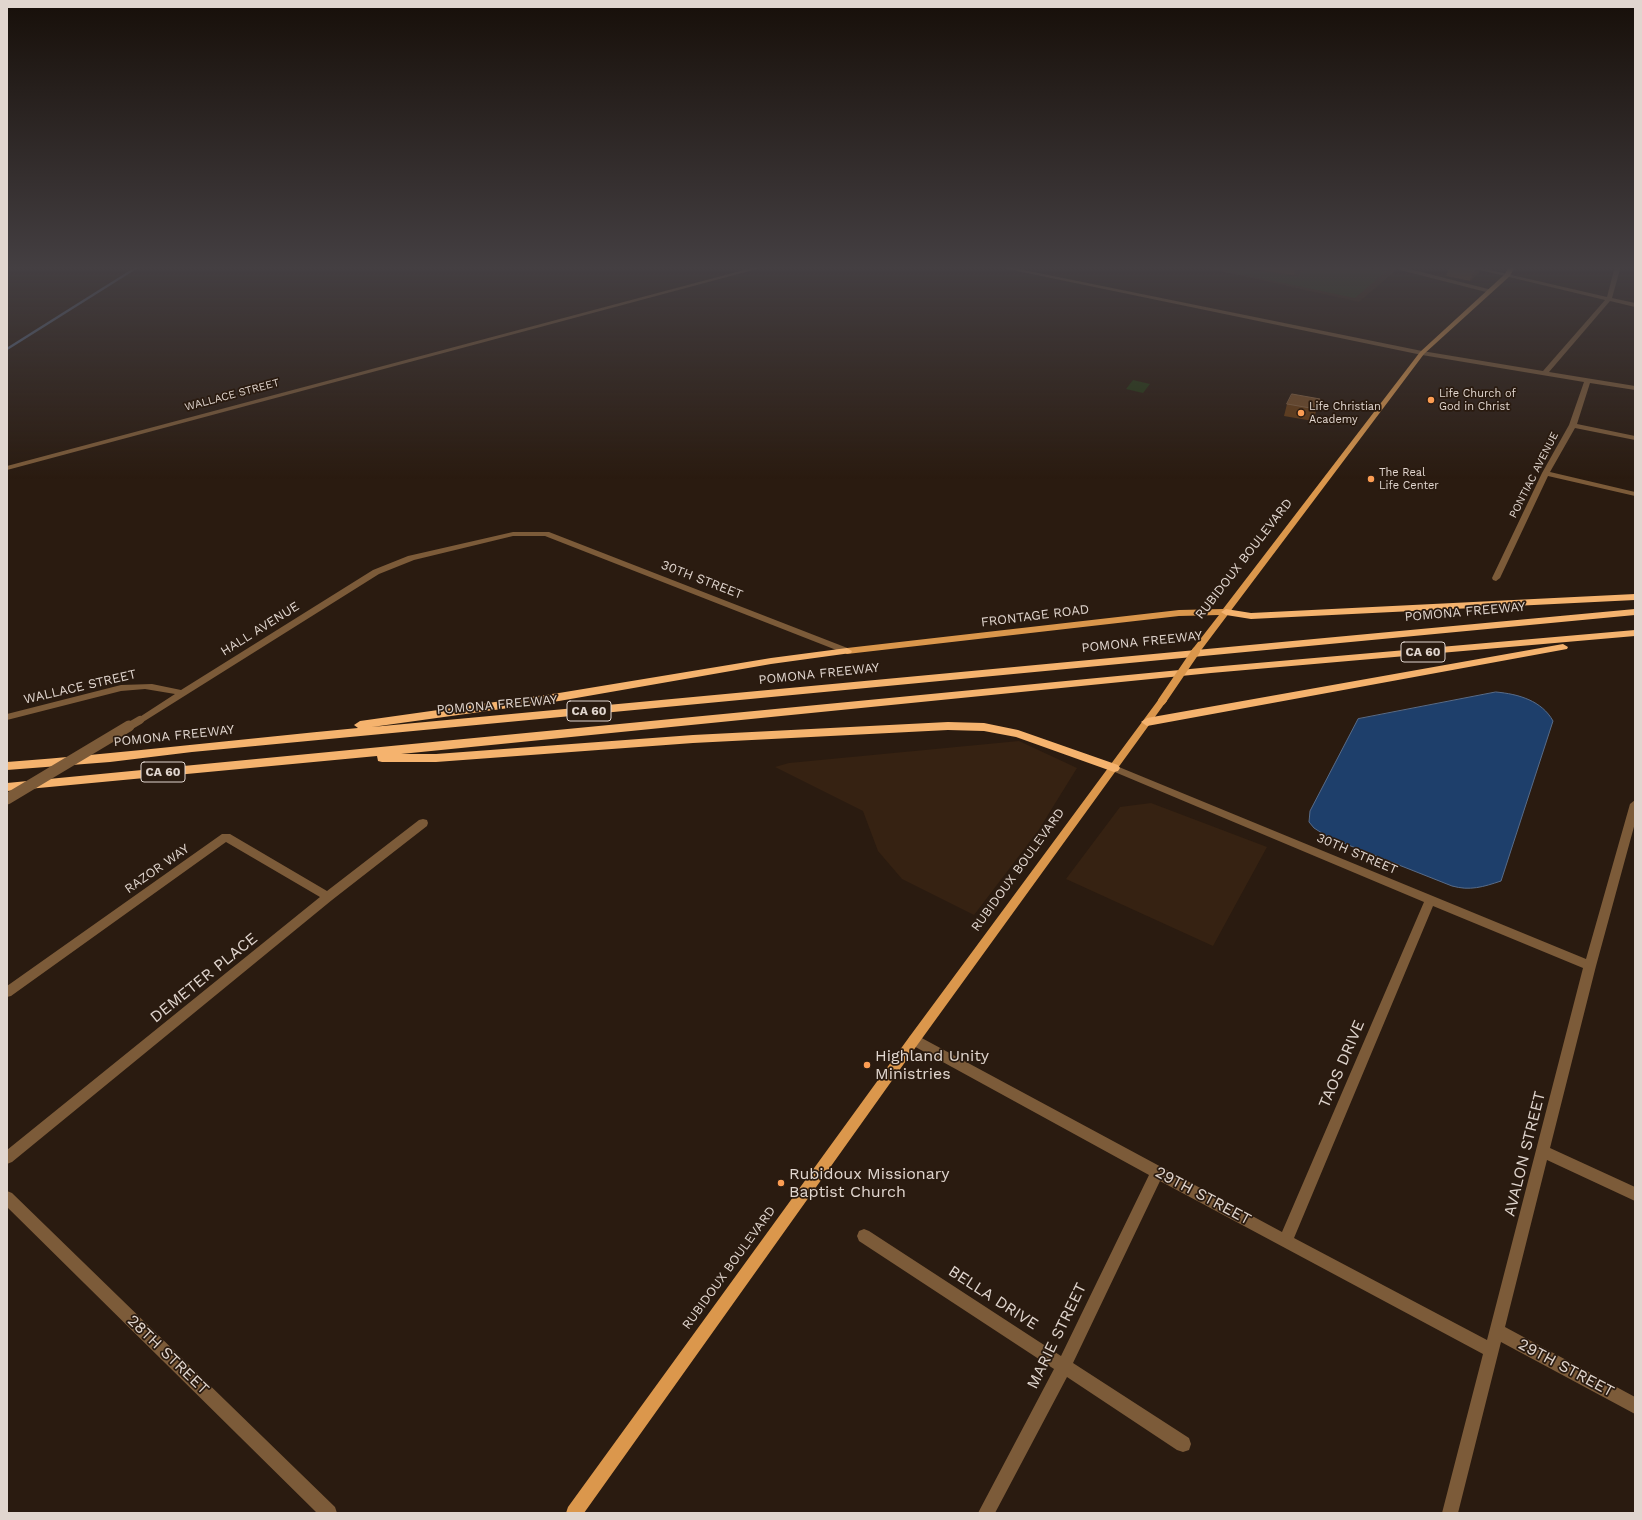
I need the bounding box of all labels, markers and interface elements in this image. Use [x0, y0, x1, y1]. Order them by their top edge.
street label: WALLACE STREET [183, 376, 281, 414]
place label: Life Church of God in Christ [1439, 387, 1516, 413]
marker: Life Church of God in Christ [1426, 395, 1436, 405]
place label: Life Christian Academy [1309, 400, 1381, 426]
marker: Life Christian Academy [1296, 408, 1306, 418]
street label: PONTIAC AVENUE [1507, 430, 1561, 520]
place label: The Real Life Center [1379, 466, 1439, 492]
marker: The Real Life Center [1366, 474, 1376, 484]
street label: RUBIDOUX BOULEVARD [1192, 496, 1296, 622]
street label: 30TH STREET [659, 557, 745, 603]
street label: HALL AVENUE [218, 599, 302, 659]
street label: POMONA FREEWAY [1404, 599, 1526, 625]
street label: FRONTAGE ROAD [980, 602, 1090, 630]
street label: POMONA FREEWAY [1081, 628, 1203, 656]
road number: CA 60 [1401, 642, 1445, 662]
street label: POMONA FREEWAY [758, 660, 880, 688]
street label: WALLACE STREET [22, 666, 138, 708]
street label: POMONA FREEWAY [436, 692, 558, 718]
road number: CA 60 [567, 701, 611, 721]
street label: POMONA FREEWAY [113, 722, 235, 750]
road number: CA 60 [141, 762, 185, 782]
street label: RUBIDOUX BOULEVARD [968, 805, 1068, 935]
street label: 30TH STREET [1314, 830, 1400, 878]
street label: RAZOR WAY [122, 841, 192, 897]
street label: DEMETER PLACE [147, 929, 261, 1027]
street label: TAOS DRIVE [1315, 1017, 1369, 1111]
place label: Highland Unity Ministries [875, 1046, 989, 1084]
marker: Highland Unity Ministries [862, 1060, 872, 1070]
street label: AVALON STREET [1500, 1090, 1550, 1218]
street label: 29TH STREET [1152, 1163, 1254, 1229]
place label: Rubidoux Missionary Baptist Church [789, 1164, 949, 1202]
marker: Rubidoux Missionary Baptist Church [776, 1178, 786, 1188]
street label: RUBIDOUX BOULEVARD [679, 1203, 779, 1333]
street label: BELLA DRIVE [944, 1262, 1042, 1334]
street label: MARIE STREET [1023, 1280, 1091, 1392]
street label: 28TH STREET [123, 1311, 213, 1399]
street label: 29TH STREET [1515, 1335, 1617, 1401]

